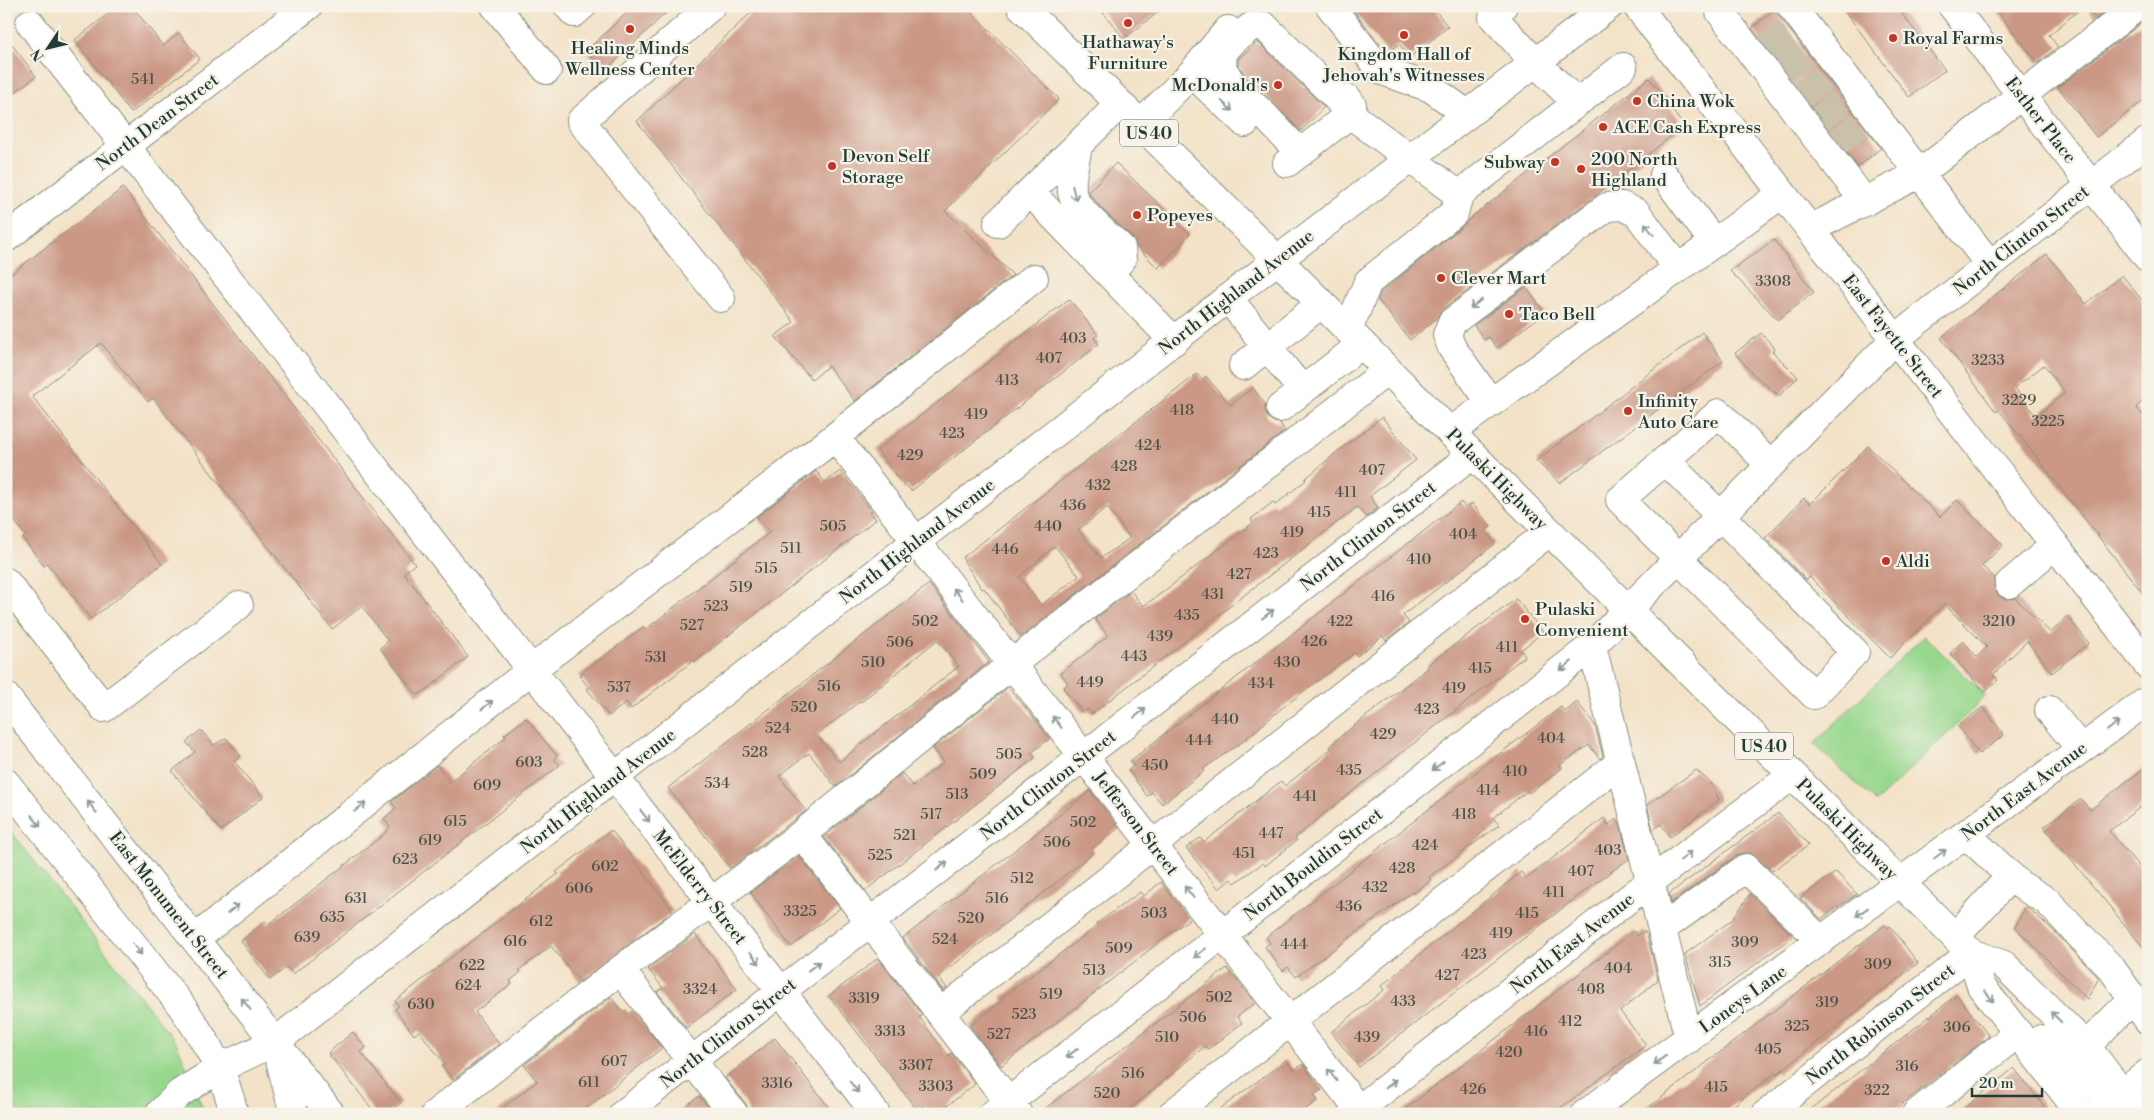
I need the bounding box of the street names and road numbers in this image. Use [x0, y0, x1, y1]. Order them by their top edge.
street label: North Dean Street [91, 68, 224, 176]
street label: Esther Place [2000, 73, 2081, 168]
road number: US 40 [1120, 120, 1178, 146]
street label: North Clinton Street [1949, 180, 2095, 301]
street label: North Highland Avenue [1154, 224, 1319, 360]
street label: East Fayette Street [1837, 270, 1949, 403]
street label: Pulaski Highway [1441, 424, 1553, 535]
street label: North Highland Avenue [835, 473, 1000, 609]
street label: North Clinton Street [1296, 476, 1442, 597]
street label: North Highland Avenue [516, 723, 681, 859]
street label: North Clinton Street [976, 725, 1122, 846]
road number: US 40 [1735, 732, 1793, 759]
street label: North East Avenue [1957, 737, 2092, 846]
street label: Jefferson Street [1087, 766, 1184, 881]
street label: Pulaski Highway [1791, 774, 1903, 885]
street label: North Bouldin Street [1239, 802, 1388, 926]
street label: McElderry Street [647, 825, 752, 950]
street label: East Monument Street [104, 827, 234, 984]
street label: North East Avenue [1506, 888, 1639, 999]
street label: North Robinson Street [1801, 959, 1960, 1090]
street label: Loneys Lane [1695, 960, 1792, 1039]
street label: North Clinton Street [656, 973, 802, 1094]

